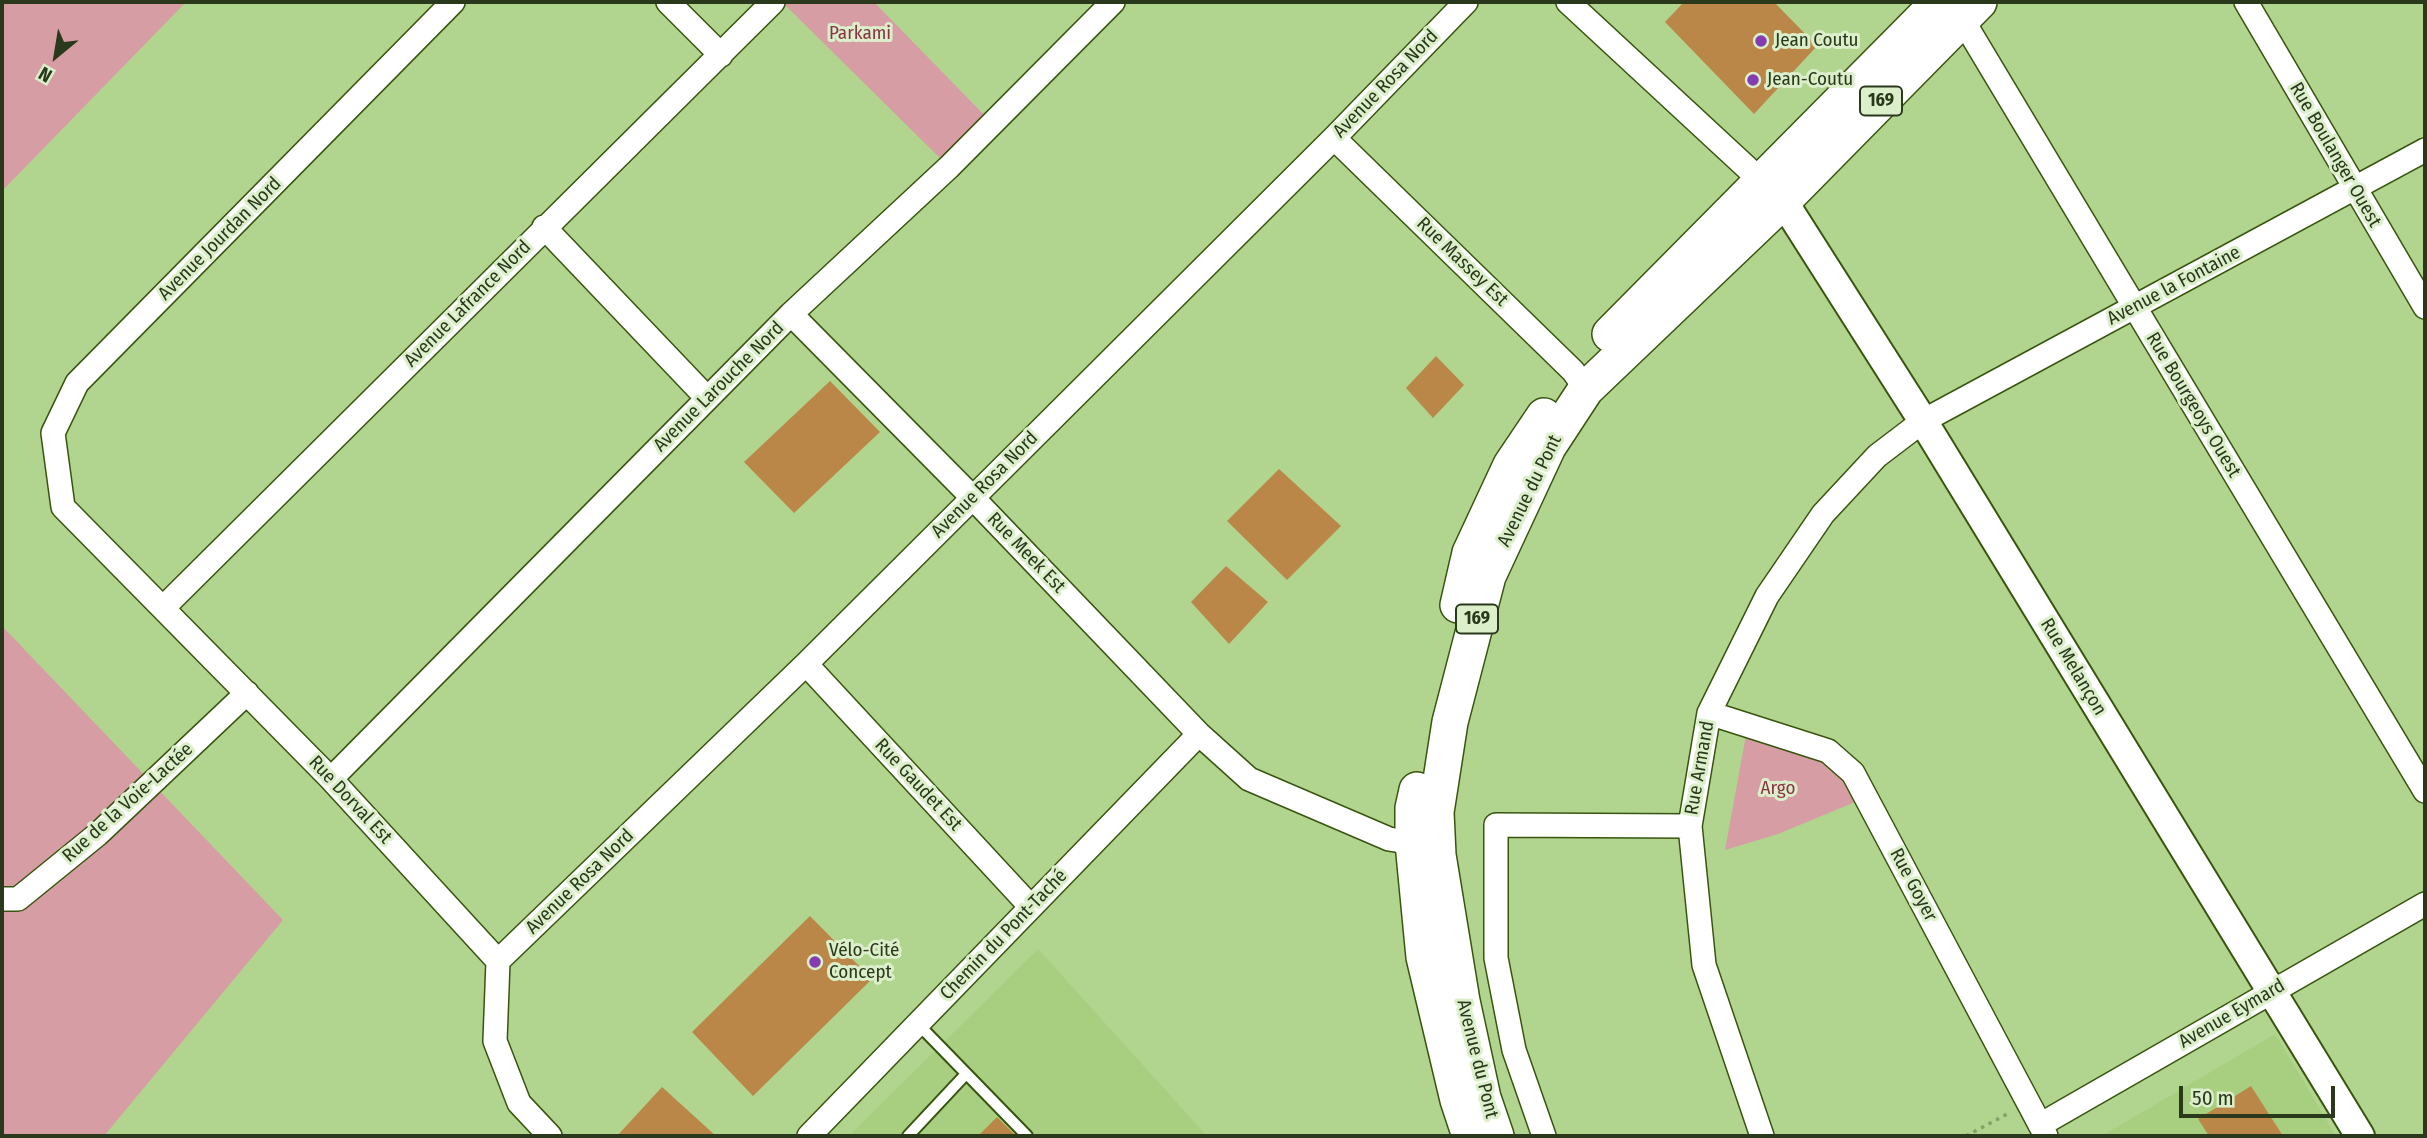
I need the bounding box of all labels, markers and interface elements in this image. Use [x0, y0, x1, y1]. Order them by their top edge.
north arrow [21, 21, 91, 91]
park label: Parkami [829, 23, 891, 45]
street label: Avenue Rosa Nord [1329, 25, 1443, 143]
place label: Jean Coutu [1775, 30, 1859, 52]
marker: Jean Coutu [1753, 33, 1769, 49]
text: N [35, 62, 56, 87]
place label: Jean-Coutu [1767, 69, 1853, 91]
marker: Jean-Coutu [1745, 72, 1761, 88]
street label: Rue Boulanger Ouest [2284, 79, 2386, 231]
road number: 169 [1860, 86, 1902, 116]
street label: Avenue Jourdan Nord [154, 173, 286, 305]
street label: Rue Massey Est [1412, 213, 1512, 311]
street label: Avenue Lafrance Nord [400, 236, 536, 372]
street label: Avenue la Fontaine [2104, 241, 2244, 331]
street label: Avenue Larouche Nord [649, 317, 789, 457]
street label: Rue Bourgeoys Ouest [2141, 328, 2245, 482]
street label: Avenue Rosa Nord [927, 427, 1043, 543]
street label: Avenue du Pont [1493, 431, 1567, 551]
street label: Rue Meek Est [982, 508, 1070, 598]
road number: 169 [1456, 604, 1498, 634]
street label: Rue Melançon [2035, 614, 2111, 720]
street label: Rue Armand [1681, 719, 1719, 817]
street label: Rue Gaudet Est [870, 734, 966, 836]
street label: Rue de la Voie-Lactée [58, 738, 198, 868]
street label: Rue Dorval Est [304, 751, 396, 849]
park label: Argo [1761, 778, 1795, 800]
street label: Avenue Rosa Nord [521, 825, 639, 939]
street label: Rue Goyer [1884, 845, 1942, 925]
street label: Chemin du Pont-Taché [936, 865, 1072, 1005]
place label: Vélo-Cité Concept [829, 940, 899, 984]
marker: Vélo-Cité Concept [807, 954, 823, 970]
street label: Avenue Eymard [2175, 974, 2289, 1054]
street label: Avenue du Pont [1451, 997, 1503, 1121]
scale bar [2182, 1072, 2338, 1116]
text: 50 m [2192, 1085, 2234, 1111]

